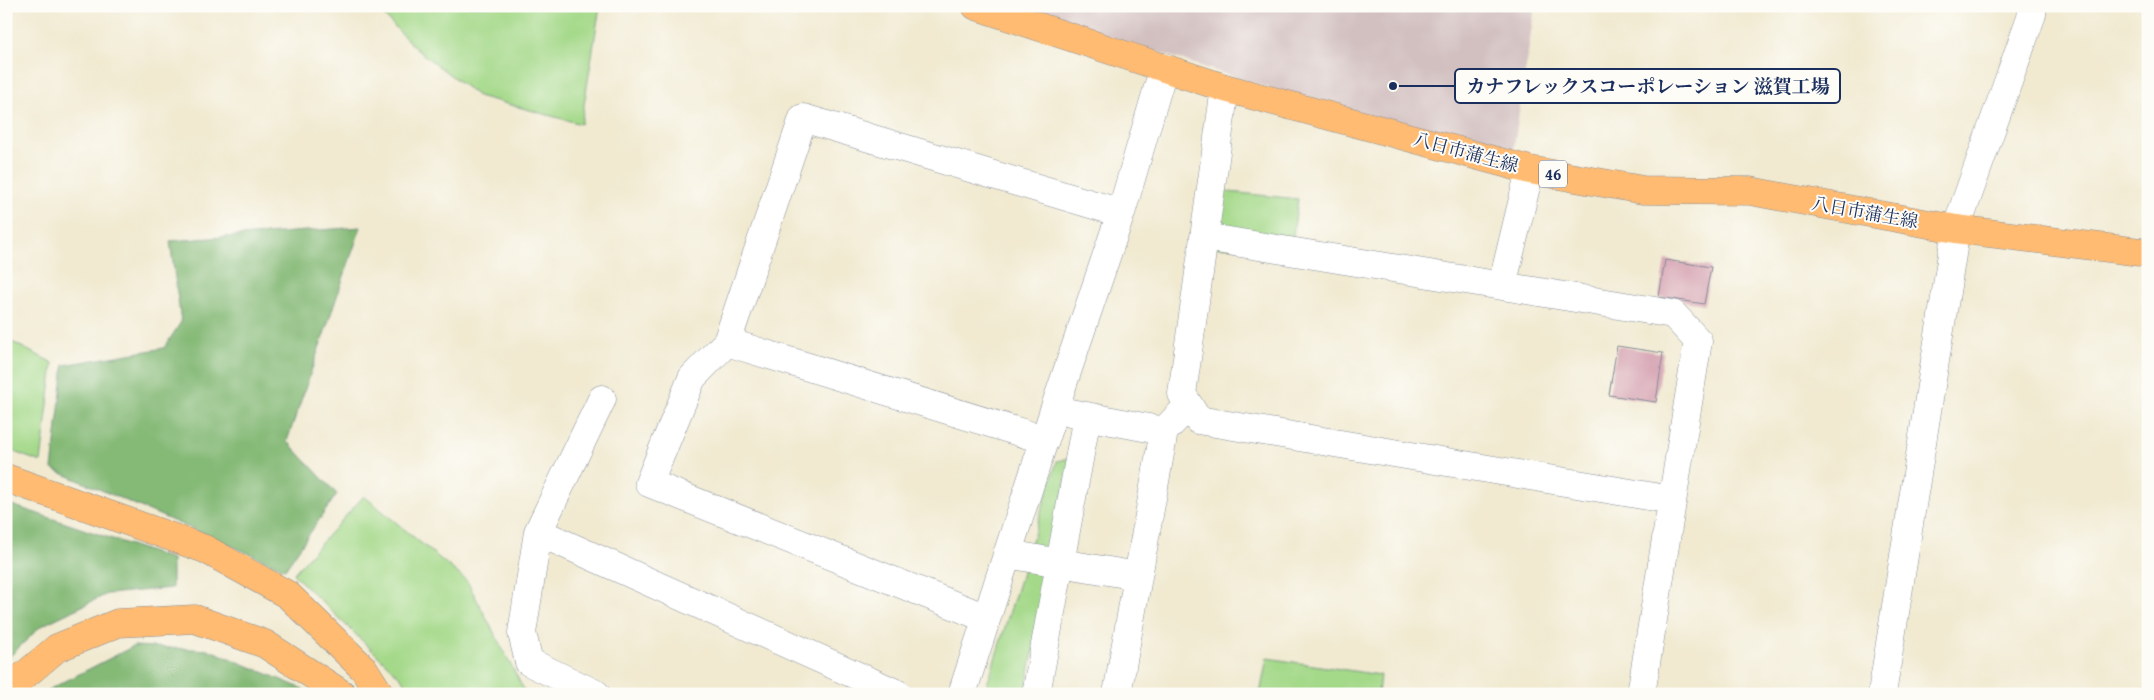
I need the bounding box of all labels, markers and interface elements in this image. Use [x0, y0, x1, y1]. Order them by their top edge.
callout: カナフレックスコーポレーション 滋賀工場 [1455, 69, 1840, 103]
text: カナフレックスコーポレーション 滋賀工場 [1466, 72, 1830, 100]
street label: 八日市蒲生線 [1410, 125, 1522, 179]
road number: 46 [1539, 160, 1567, 188]
street label: 八日市蒲生線 [1809, 189, 1921, 235]

